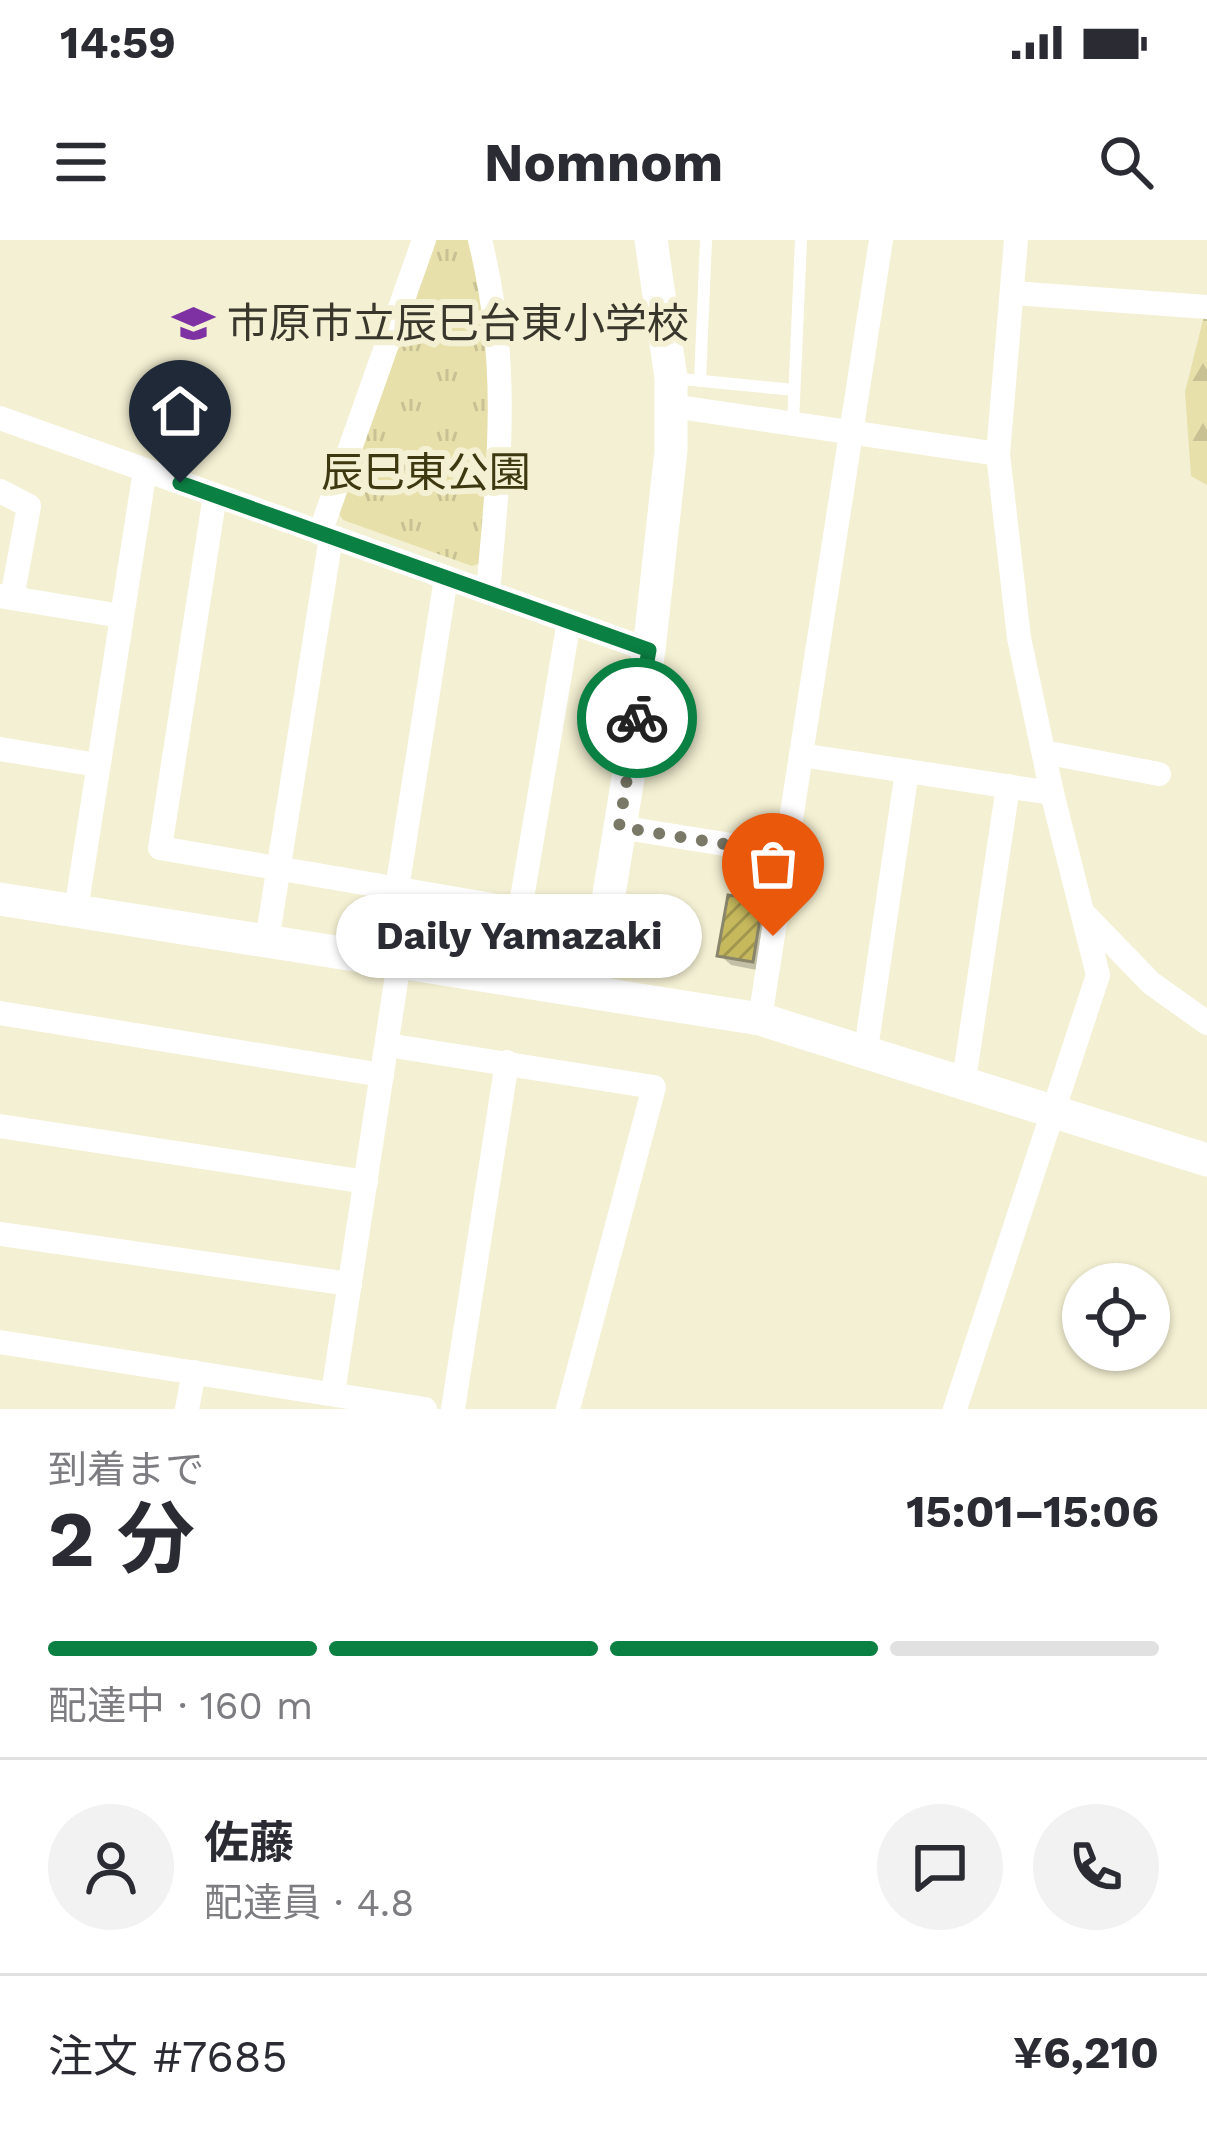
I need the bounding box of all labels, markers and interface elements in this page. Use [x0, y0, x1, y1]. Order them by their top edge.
text: 14:59 [60, 16, 176, 69]
icon: menu [48, 129, 114, 195]
icon: search [1093, 129, 1159, 195]
text: Nomnom [484, 131, 723, 194]
place label: 市原市立辰巳台東小学校 [227, 299, 689, 348]
school or university icon: 市原市立辰巳台東小学校 [170, 300, 216, 346]
pin [129, 360, 231, 483]
icon: home [147, 378, 213, 444]
park label: 辰巳東公園 [321, 448, 531, 497]
courier [577, 658, 697, 778]
icon: bike [604, 685, 670, 751]
pin [722, 813, 824, 936]
icon: bag [740, 831, 806, 897]
callout: Daily Yamazaki [335, 894, 701, 978]
text: Daily Yamazaki [376, 913, 662, 958]
map controls [1062, 1263, 1170, 1371]
button: locate [1062, 1263, 1170, 1371]
text: 到着まで [48, 1447, 204, 1492]
text: 15:01–15:06 [906, 1485, 1159, 1538]
text: 2 分 [48, 1493, 195, 1585]
text: 配達中 · 160 m [48, 1683, 313, 1728]
button: person [48, 1804, 174, 1930]
button: chat [877, 1804, 1003, 1930]
button: phone [1033, 1804, 1159, 1930]
text: 佐藤 [204, 1816, 294, 1869]
text: 配達員 · 4.8 [204, 1880, 414, 1925]
text: ¥6,210 [1013, 2026, 1159, 2079]
text: 注文 #7685 [48, 2030, 288, 2083]

